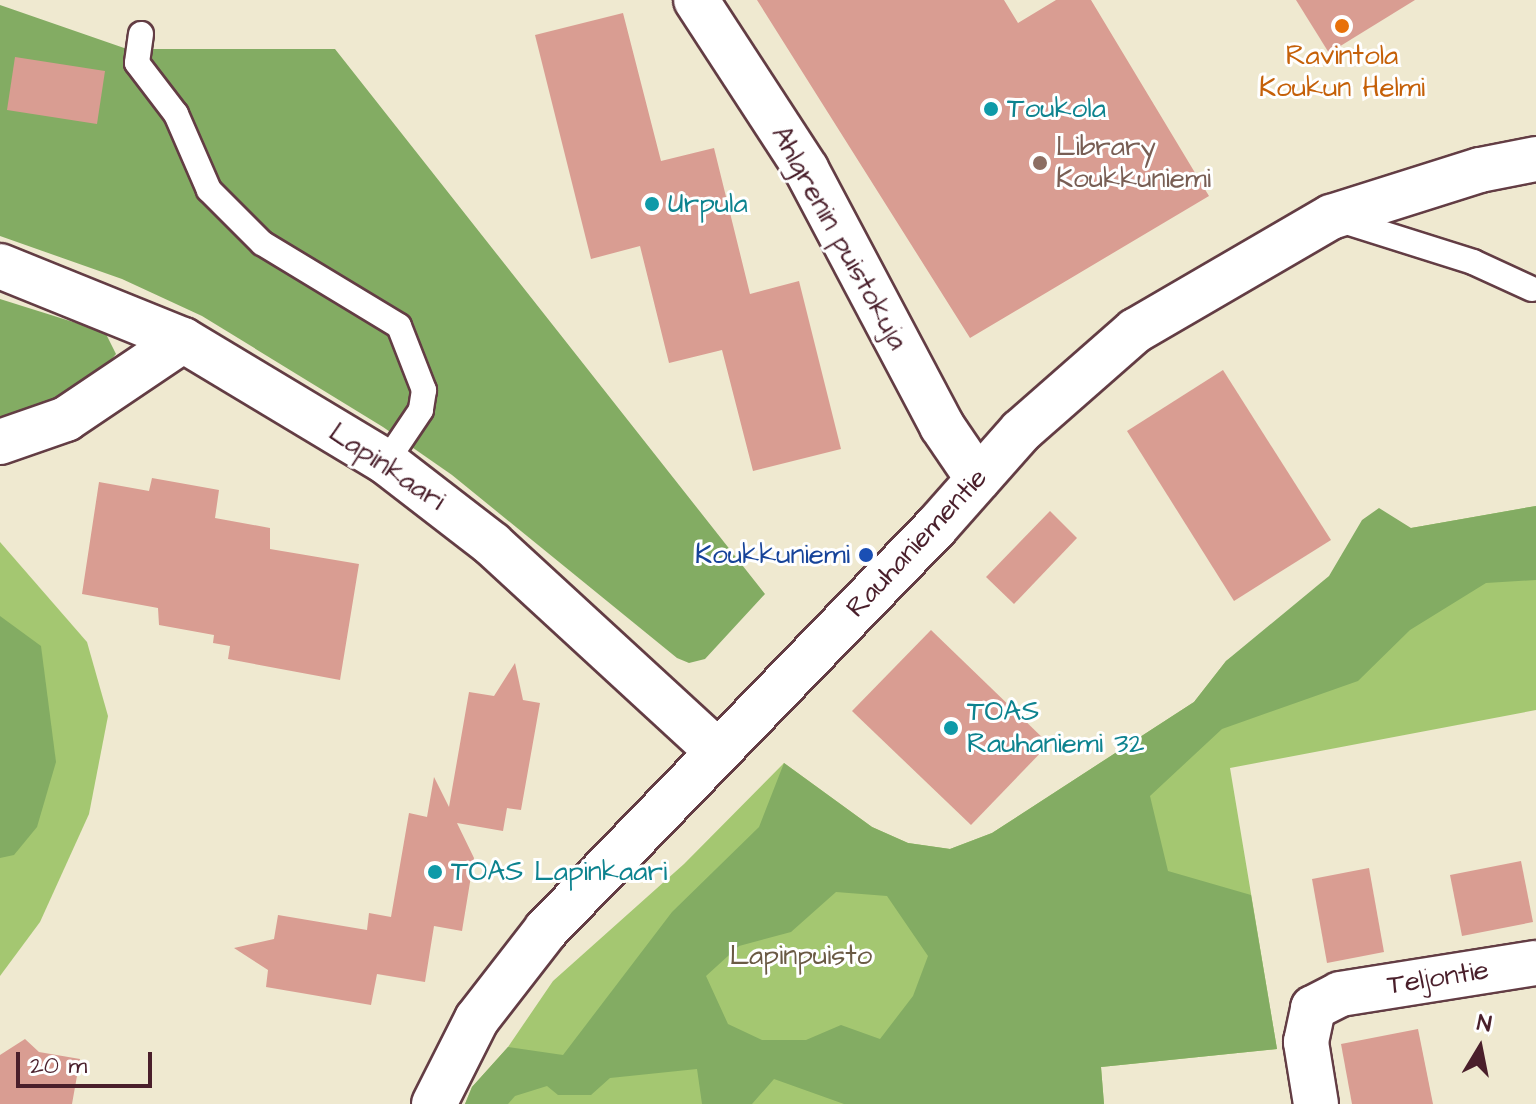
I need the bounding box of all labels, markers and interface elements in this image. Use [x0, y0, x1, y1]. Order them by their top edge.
marker: Ravintola Koukun Helmi [1333, 17, 1351, 35]
place label: Ravintola Koukun Helmi [1259, 39, 1425, 105]
place label: Toukola [1007, 92, 1106, 126]
marker: Toukola [982, 100, 1000, 118]
street label: Ahlgrenin puistokuja [764, 120, 914, 356]
place label: Library Koukkuniemi [1056, 130, 1211, 196]
marker: Library Koukkuniemi [1031, 154, 1049, 172]
place label: Urpula [668, 187, 748, 221]
marker: Urpula [643, 195, 661, 213]
street label: Lapinkaari [323, 416, 451, 518]
street label: Rauhaniementie [839, 461, 995, 625]
place label: Koukkuniemi [695, 538, 850, 572]
marker: Koukkuniemi [857, 546, 875, 564]
place label: TOAS Rauhaniemi 32 [967, 695, 1144, 761]
marker: TOAS Rauhaniemi 32 [942, 719, 960, 737]
place label: TOAS Lapinkaari [451, 855, 667, 889]
marker: TOAS Lapinkaari [426, 863, 444, 881]
park label: Lapinpuisto [730, 939, 872, 973]
street label: Teljontie [1385, 953, 1491, 1003]
text: N [1475, 1007, 1494, 1040]
north arrow [1440, 1008, 1520, 1088]
scale bar [20, 1036, 156, 1086]
text: 20 m [30, 1049, 87, 1083]

